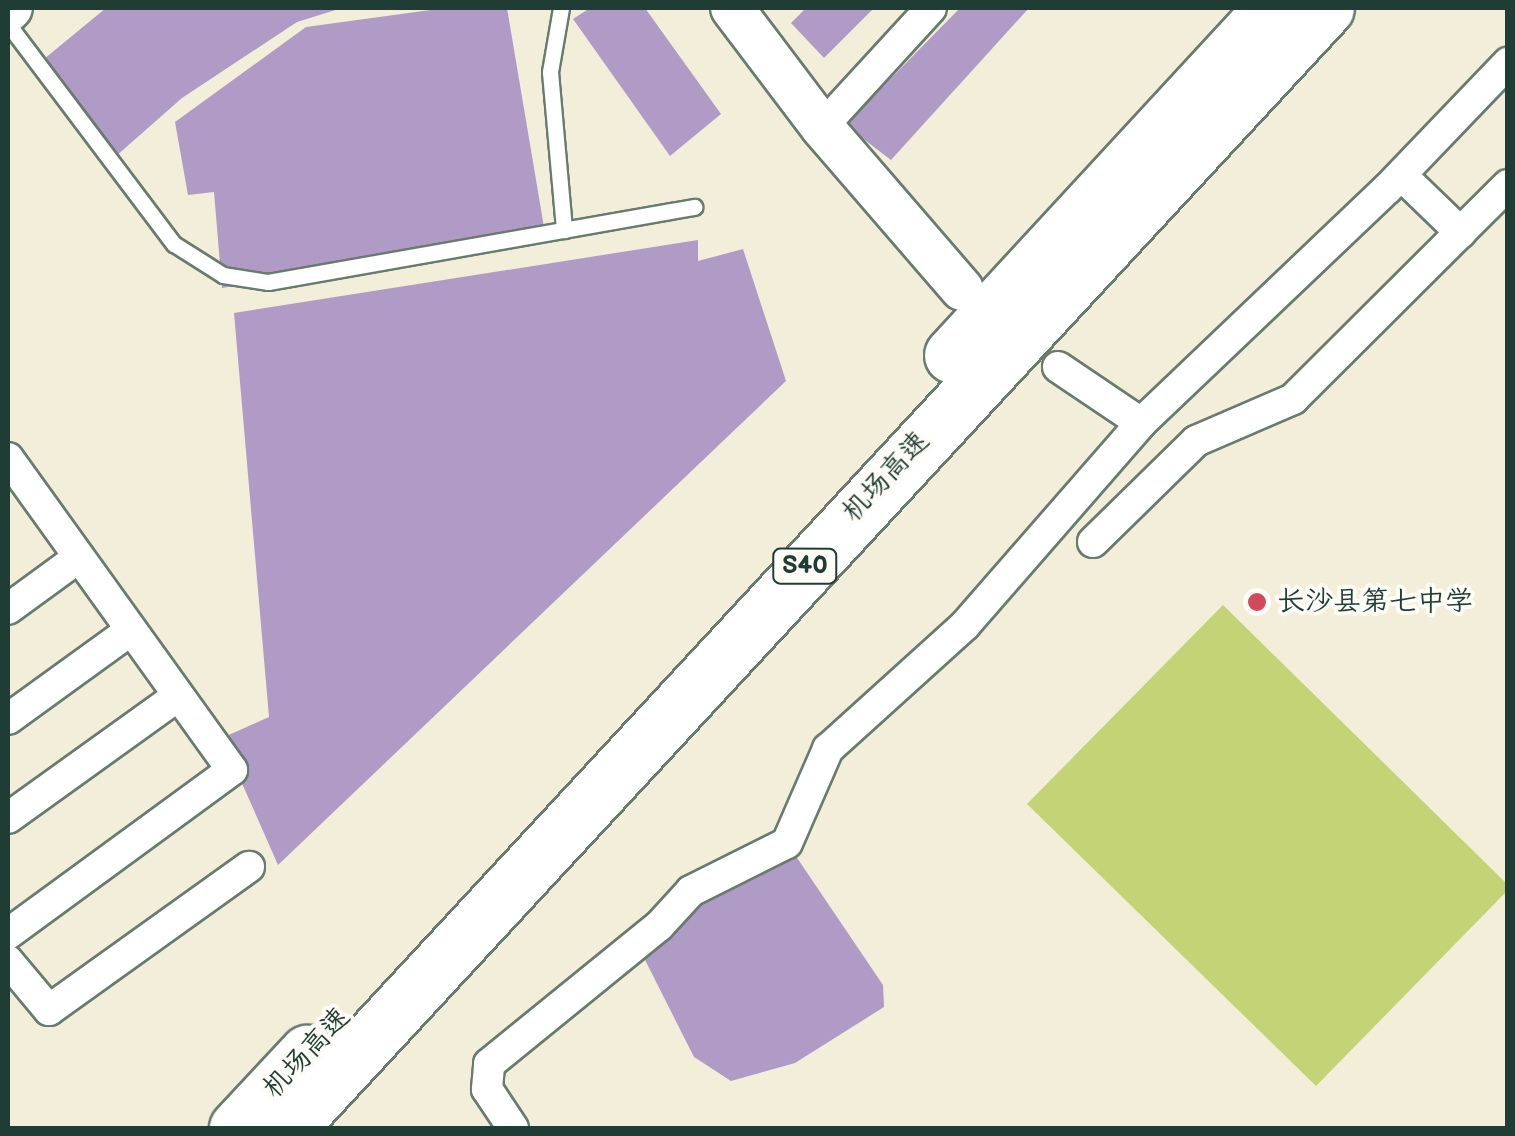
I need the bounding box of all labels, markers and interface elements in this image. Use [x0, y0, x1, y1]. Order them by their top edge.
street label: 机场高速 [836, 425, 936, 529]
road number: S40 [770, 546, 840, 586]
place label: 长沙县第七中学 [1277, 585, 1473, 619]
marker: 长沙县第七中学 [1246, 591, 1268, 613]
street label: 机场高速 [257, 1001, 357, 1105]

